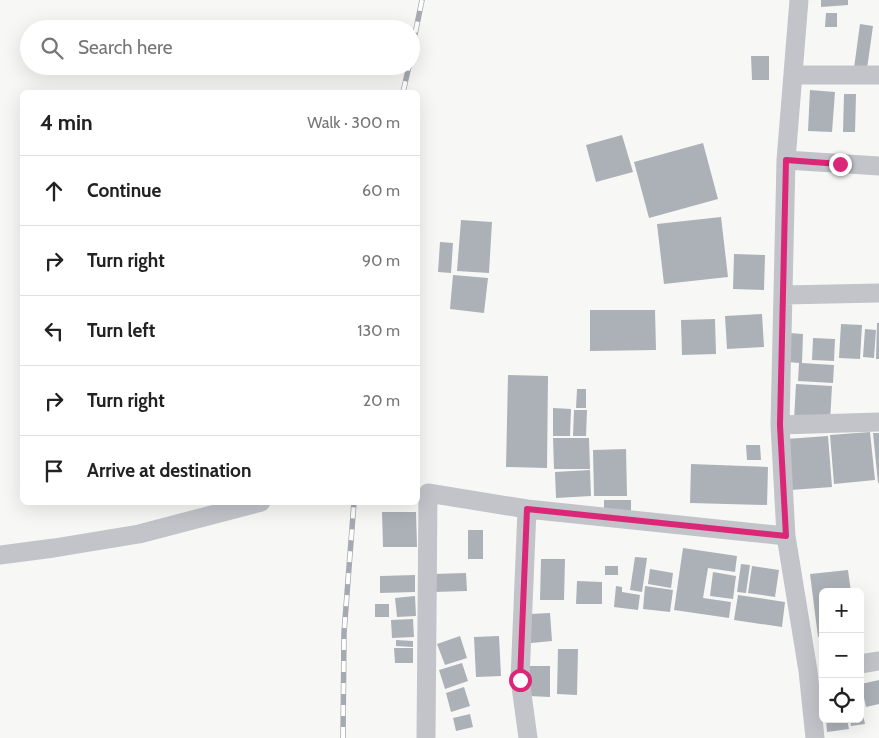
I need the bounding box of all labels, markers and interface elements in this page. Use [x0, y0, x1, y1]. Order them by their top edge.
search box [20, 20, 420, 75]
icon: search [38, 34, 66, 62]
text: Search here [78, 36, 172, 59]
text: 4 min [40, 110, 93, 135]
text: Walk · 300 m [307, 113, 400, 132]
route end [829, 153, 852, 176]
icon: ahead [40, 177, 68, 205]
text: Continue [87, 179, 161, 202]
text: 60 m [362, 181, 400, 200]
icon: right [40, 247, 68, 275]
text: Turn right [87, 249, 165, 272]
text: 90 m [362, 251, 400, 270]
icon: left [40, 317, 68, 345]
text: Turn left [87, 319, 155, 342]
text: 130 m [357, 321, 400, 340]
icon: right [40, 387, 68, 415]
text: Turn right [87, 389, 165, 412]
text: 20 m [363, 391, 400, 410]
icon: arrive [40, 457, 68, 485]
text: Arrive at destination [87, 459, 251, 482]
map controls [819, 588, 864, 723]
button: + [819, 588, 864, 633]
button: − [819, 633, 864, 678]
route start [509, 669, 532, 692]
button: locate [819, 678, 864, 723]

